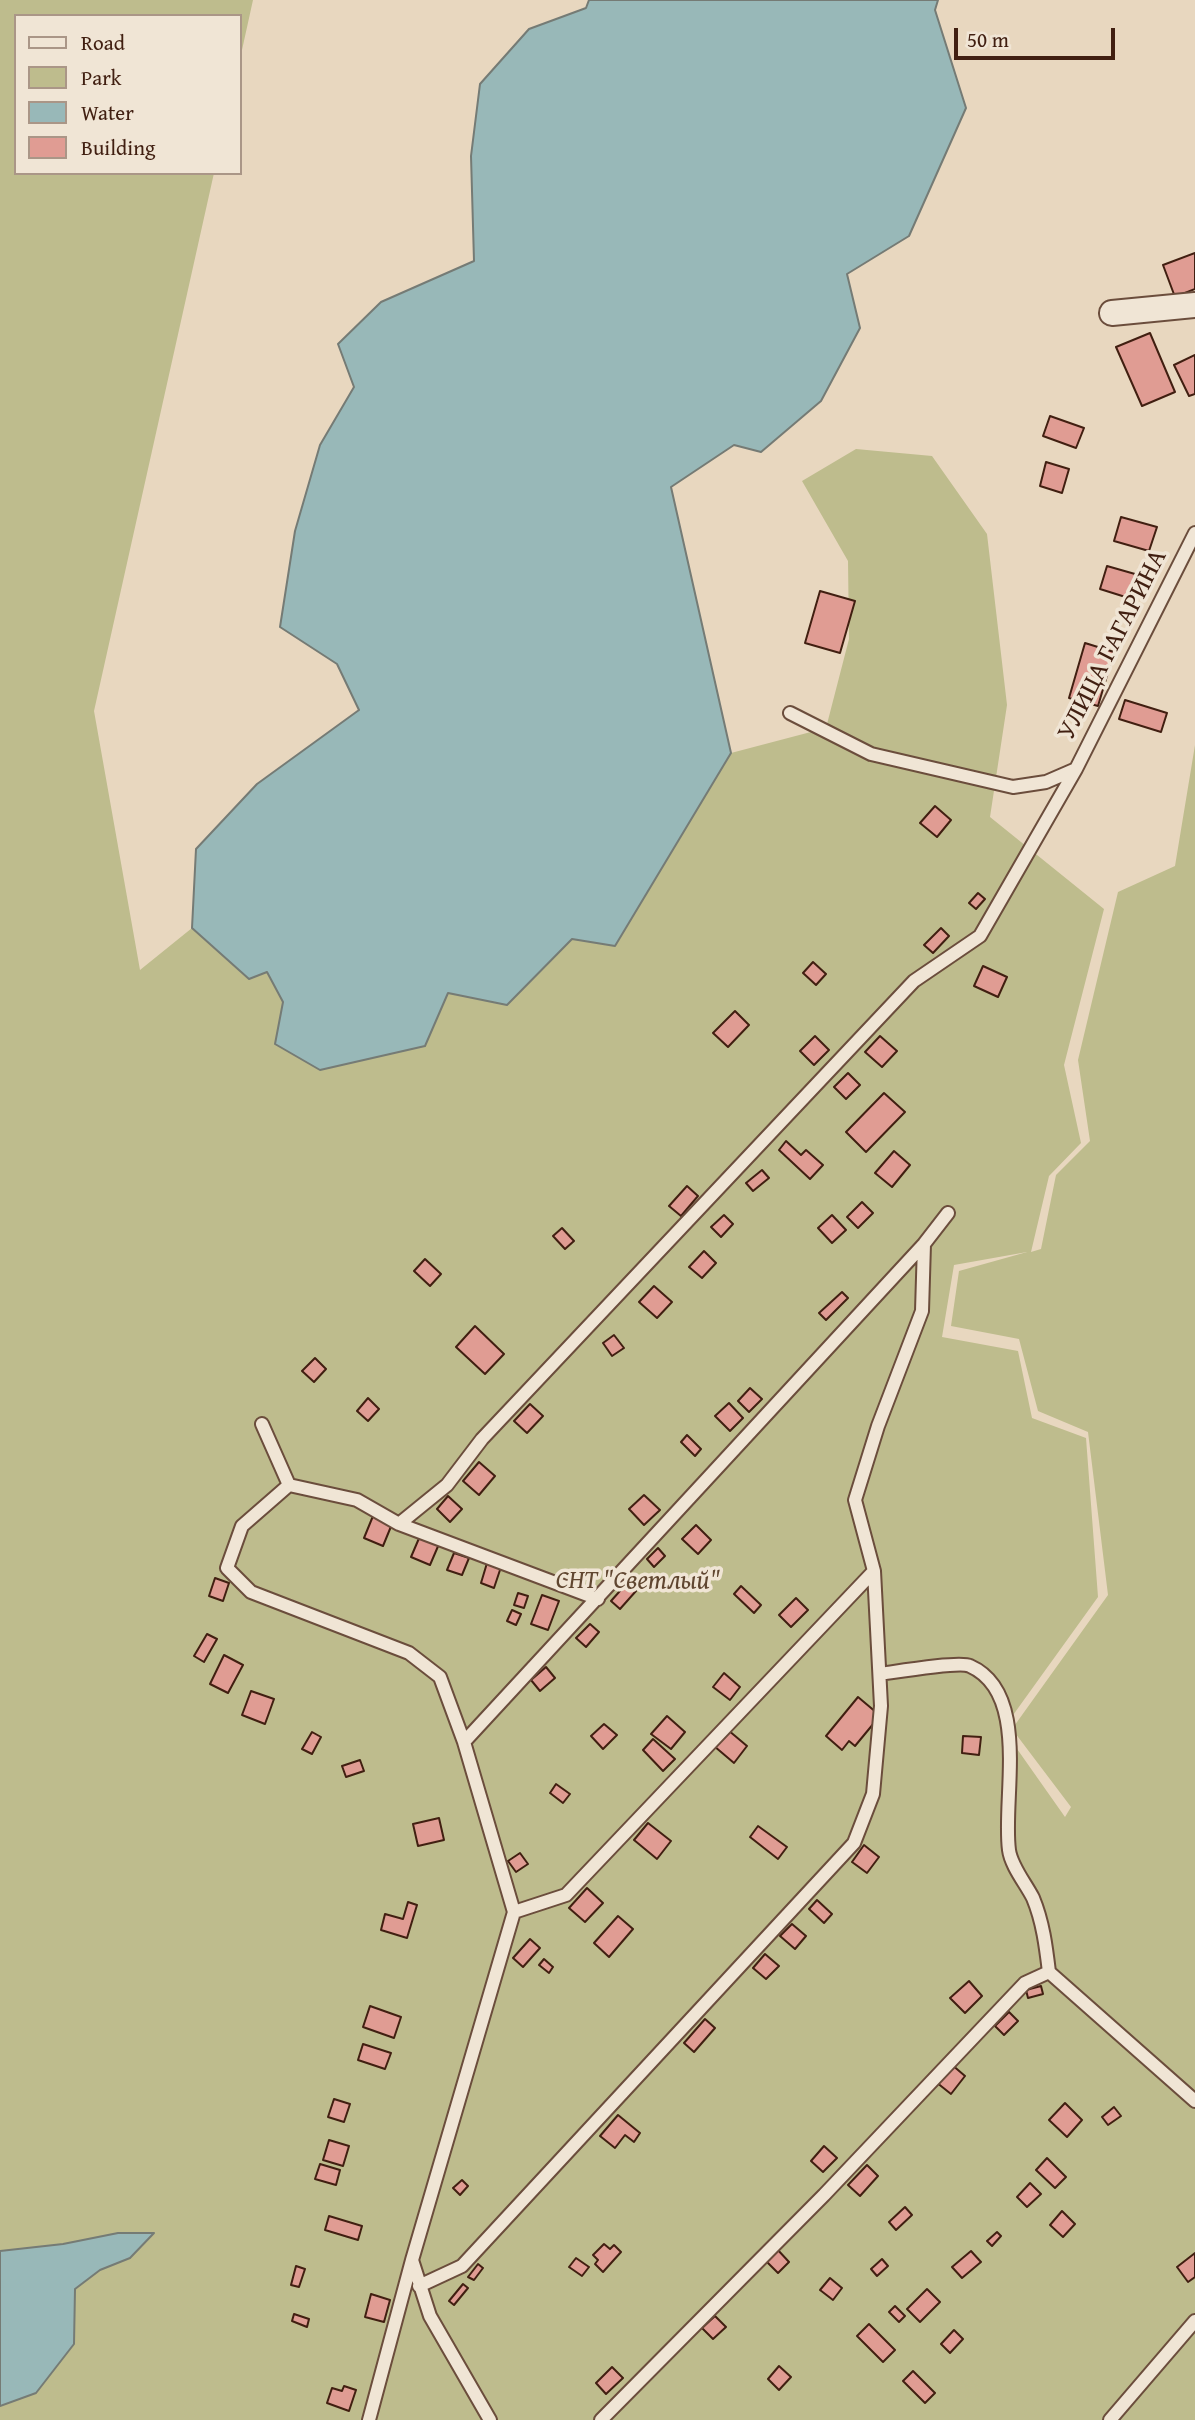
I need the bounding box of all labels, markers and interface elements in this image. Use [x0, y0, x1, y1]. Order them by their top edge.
legend [14, 14, 242, 175]
scale bar [957, 14, 1118, 58]
text: 50 m [967, 24, 1009, 55]
text: Road [81, 27, 125, 58]
text: Park [81, 62, 122, 93]
text: Water [81, 97, 134, 128]
text: Building [81, 132, 155, 163]
street label: УЛИЦА ГАГАРИНА [1052, 545, 1174, 745]
park label: СНТ "Светлый" [556, 1565, 720, 1597]

